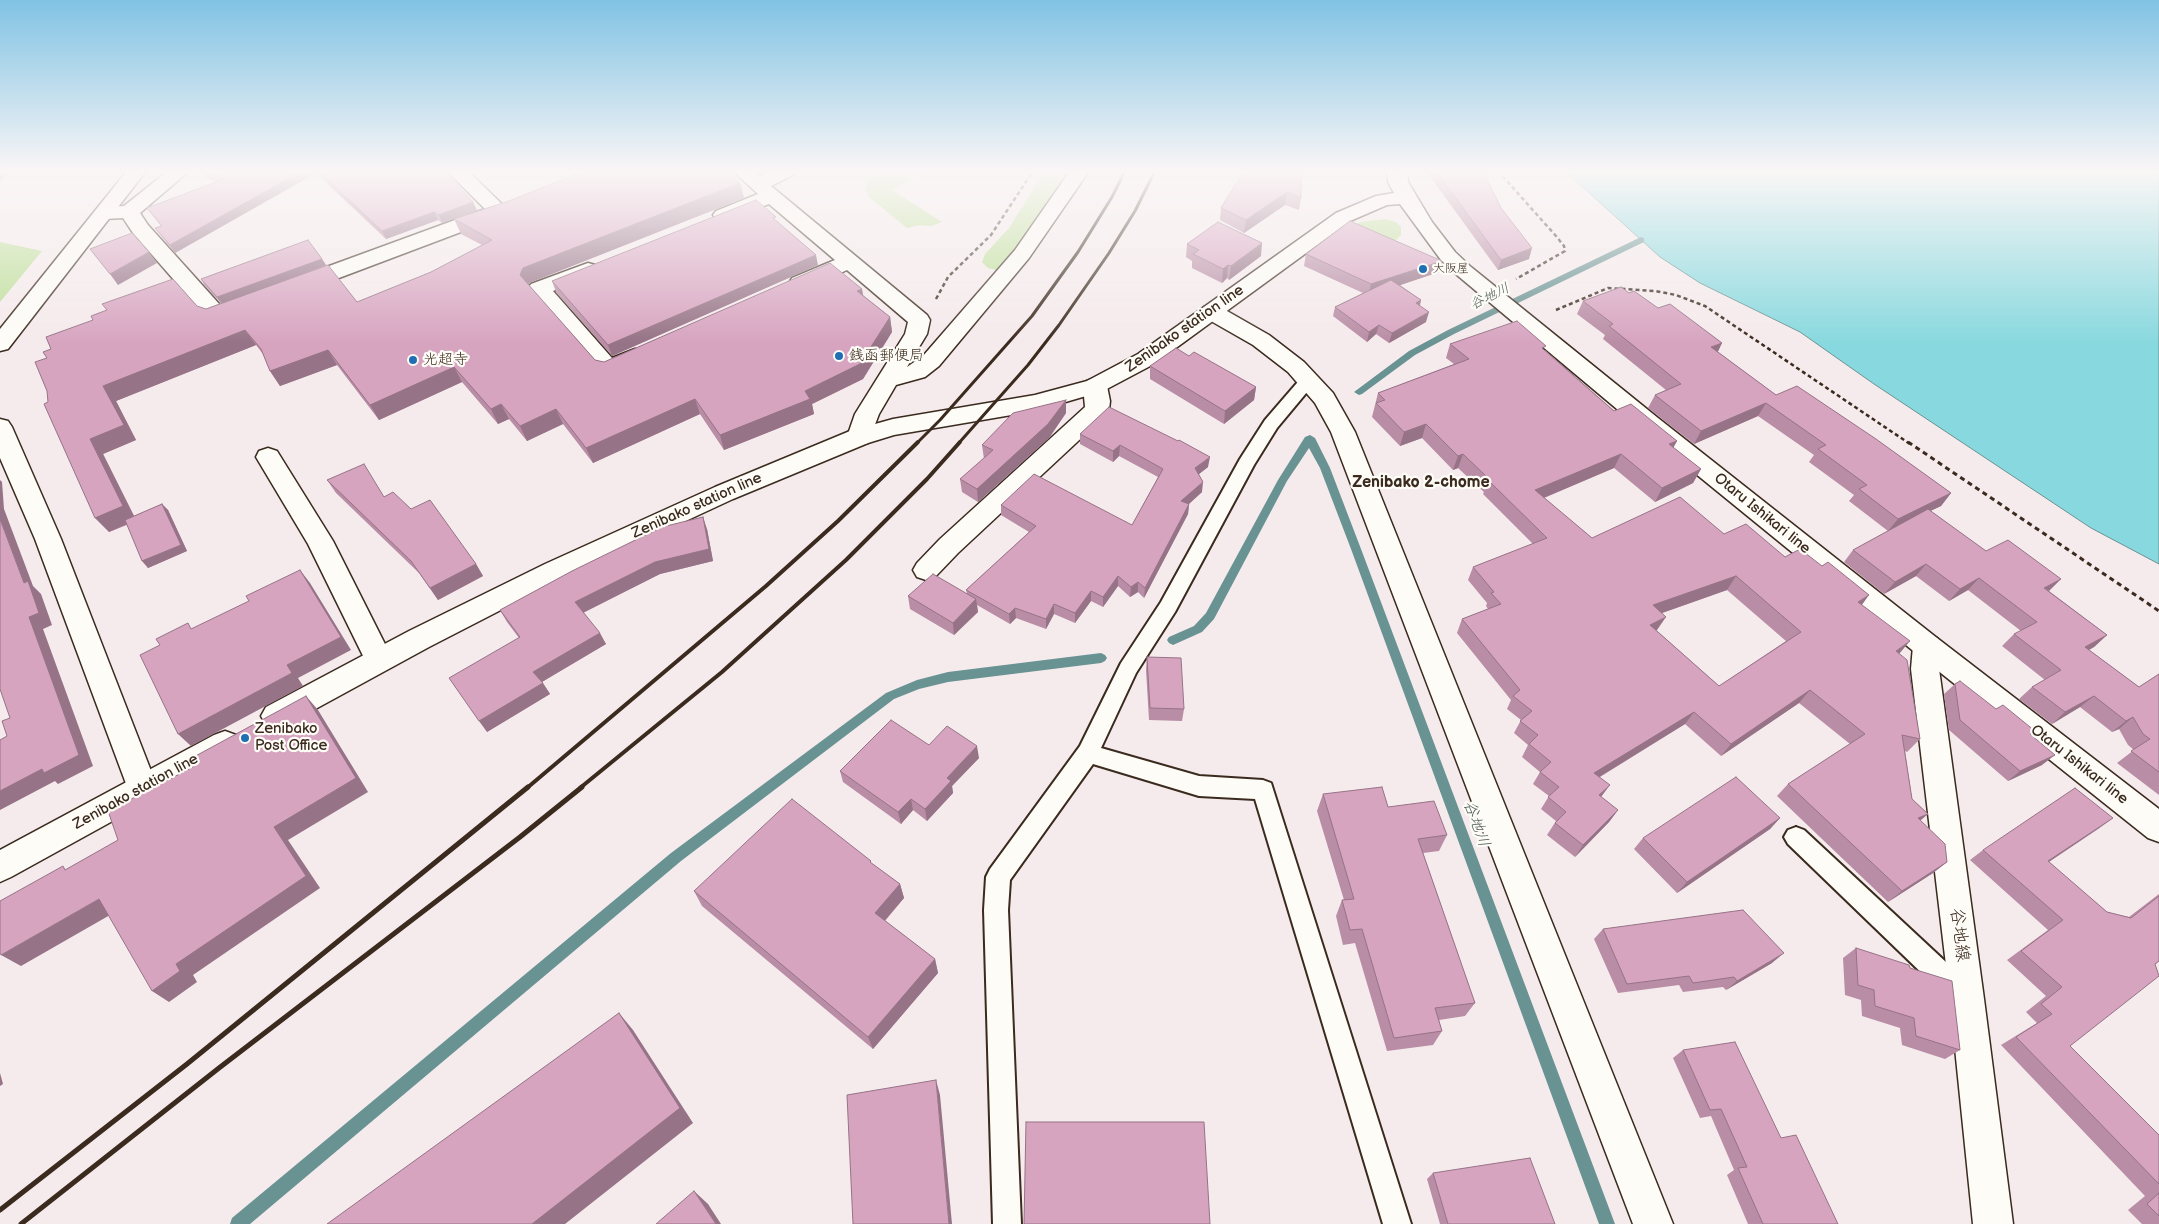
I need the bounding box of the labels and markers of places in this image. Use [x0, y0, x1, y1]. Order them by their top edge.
place label: 大阪屋 [1433, 262, 1469, 276]
marker: 大阪屋 [1417, 263, 1429, 275]
place label: 銭函郵便局 [849, 347, 924, 365]
marker: 銭函郵便局 [833, 350, 845, 362]
place label: 光超寺 [423, 351, 468, 369]
marker: 光超寺 [407, 354, 419, 366]
place label: Zenibako Post Office [255, 720, 327, 755]
marker: Zenibako Post Office [239, 732, 251, 744]

